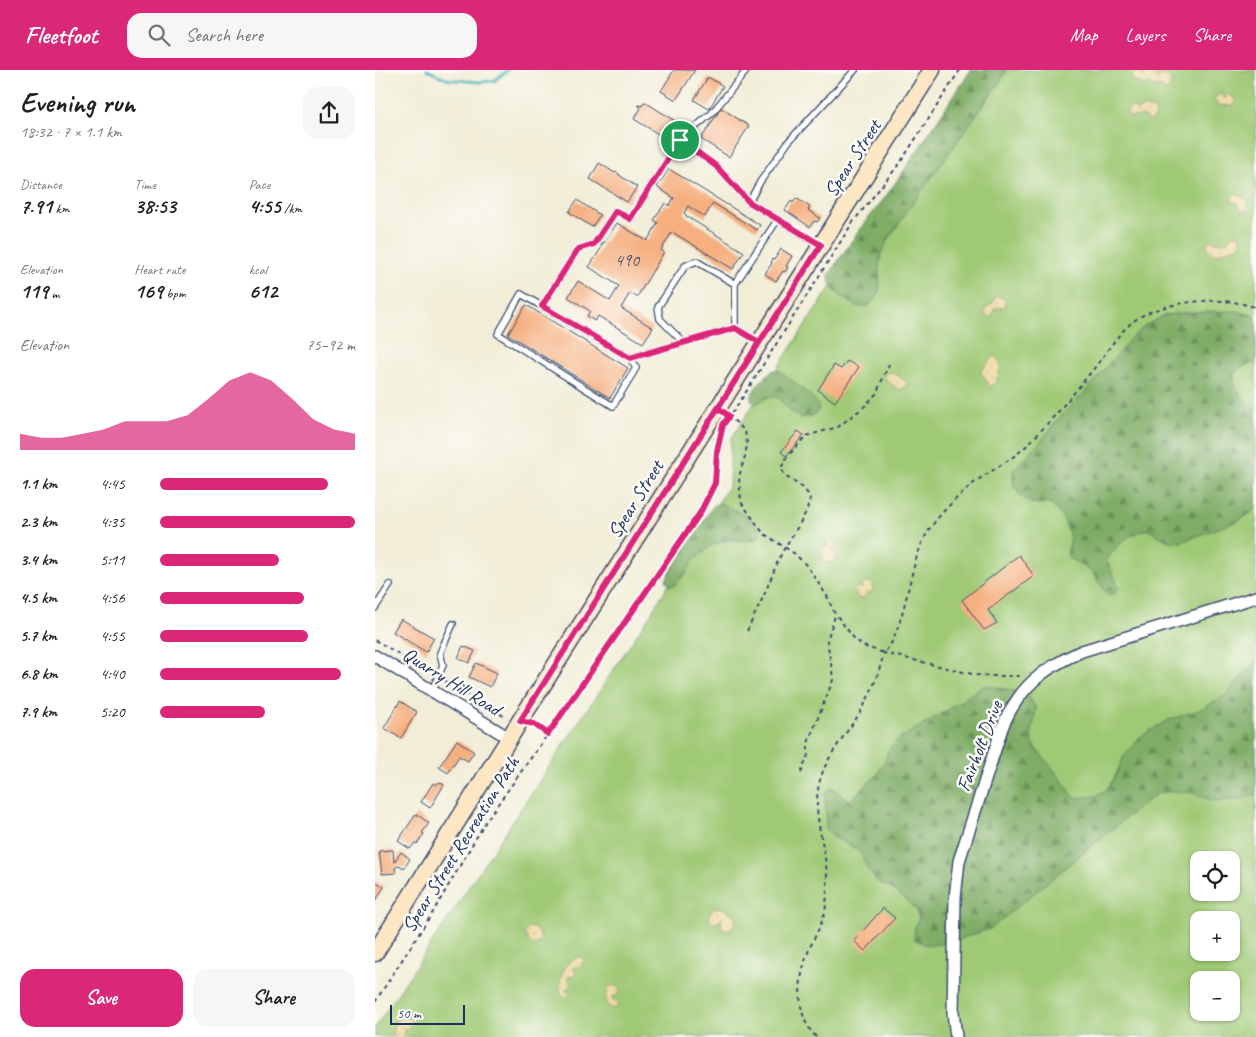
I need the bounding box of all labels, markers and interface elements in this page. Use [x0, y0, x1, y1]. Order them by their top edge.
search box [127, 13, 477, 58]
text: Fleetfoot [25, 20, 97, 50]
icon: search [145, 21, 173, 49]
text: Search here [185, 23, 263, 47]
text: Map [1070, 24, 1098, 46]
text: Layers [1126, 24, 1165, 46]
text: Share [1193, 24, 1231, 46]
text: Evening run [20, 85, 135, 120]
button: share [303, 87, 355, 139]
street label: Spear Street [818, 113, 888, 202]
pin [659, 119, 701, 161]
text: 18:32 · 7 × 1.1 km [20, 122, 122, 142]
icon: arrive [666, 126, 694, 154]
text: Distance [20, 176, 62, 193]
text: Time [134, 176, 156, 193]
text: Pace [249, 176, 270, 193]
text: 7.91 [20, 193, 52, 219]
text: 38:53 [134, 193, 176, 219]
text: 4:55 [249, 193, 281, 219]
text: km [52, 200, 69, 217]
text: /km [281, 200, 302, 217]
house number: 490 [615, 249, 641, 271]
text: Elevation [20, 261, 63, 278]
text: Heart rate [134, 261, 185, 278]
text: kcal [249, 261, 267, 278]
text: 119 [20, 278, 48, 304]
text: 169 [134, 278, 163, 304]
text: 612 [249, 278, 277, 304]
text: m [48, 285, 59, 302]
text: bpm [163, 285, 186, 302]
text: Elevation [20, 335, 69, 355]
text: 75–92 m [306, 335, 355, 355]
street label: Spear Street [602, 454, 670, 543]
text: 1.1 km [20, 474, 57, 494]
text: 4:45 [100, 474, 125, 494]
text: 2.3 km [20, 512, 57, 532]
text: 4:35 [100, 512, 125, 532]
text: 3.4 km [20, 550, 57, 570]
text: 5:11 [100, 550, 125, 570]
text: 4.5 km [20, 588, 57, 608]
text: 4:56 [100, 588, 125, 608]
text: 5.7 km [20, 626, 57, 646]
text: 4:55 [100, 626, 125, 646]
street label: Quarry Hill Road [398, 641, 508, 723]
text: 6.8 km [20, 664, 58, 684]
text: 4:40 [100, 664, 125, 684]
street label: Fairholt Drive [951, 696, 1009, 795]
text: 7.9 km [20, 702, 57, 722]
text: 5:20 [100, 702, 125, 722]
street label: Spear Street Recreation Path [396, 751, 525, 937]
map controls [1190, 851, 1240, 1021]
button: locate [1190, 851, 1240, 901]
button: + [1190, 911, 1240, 961]
button: Save [20, 969, 183, 1027]
button: Share [193, 969, 355, 1027]
button: − [1190, 971, 1240, 1021]
scale bar [390, 1002, 465, 1025]
text: 50 m [397, 1005, 421, 1022]

